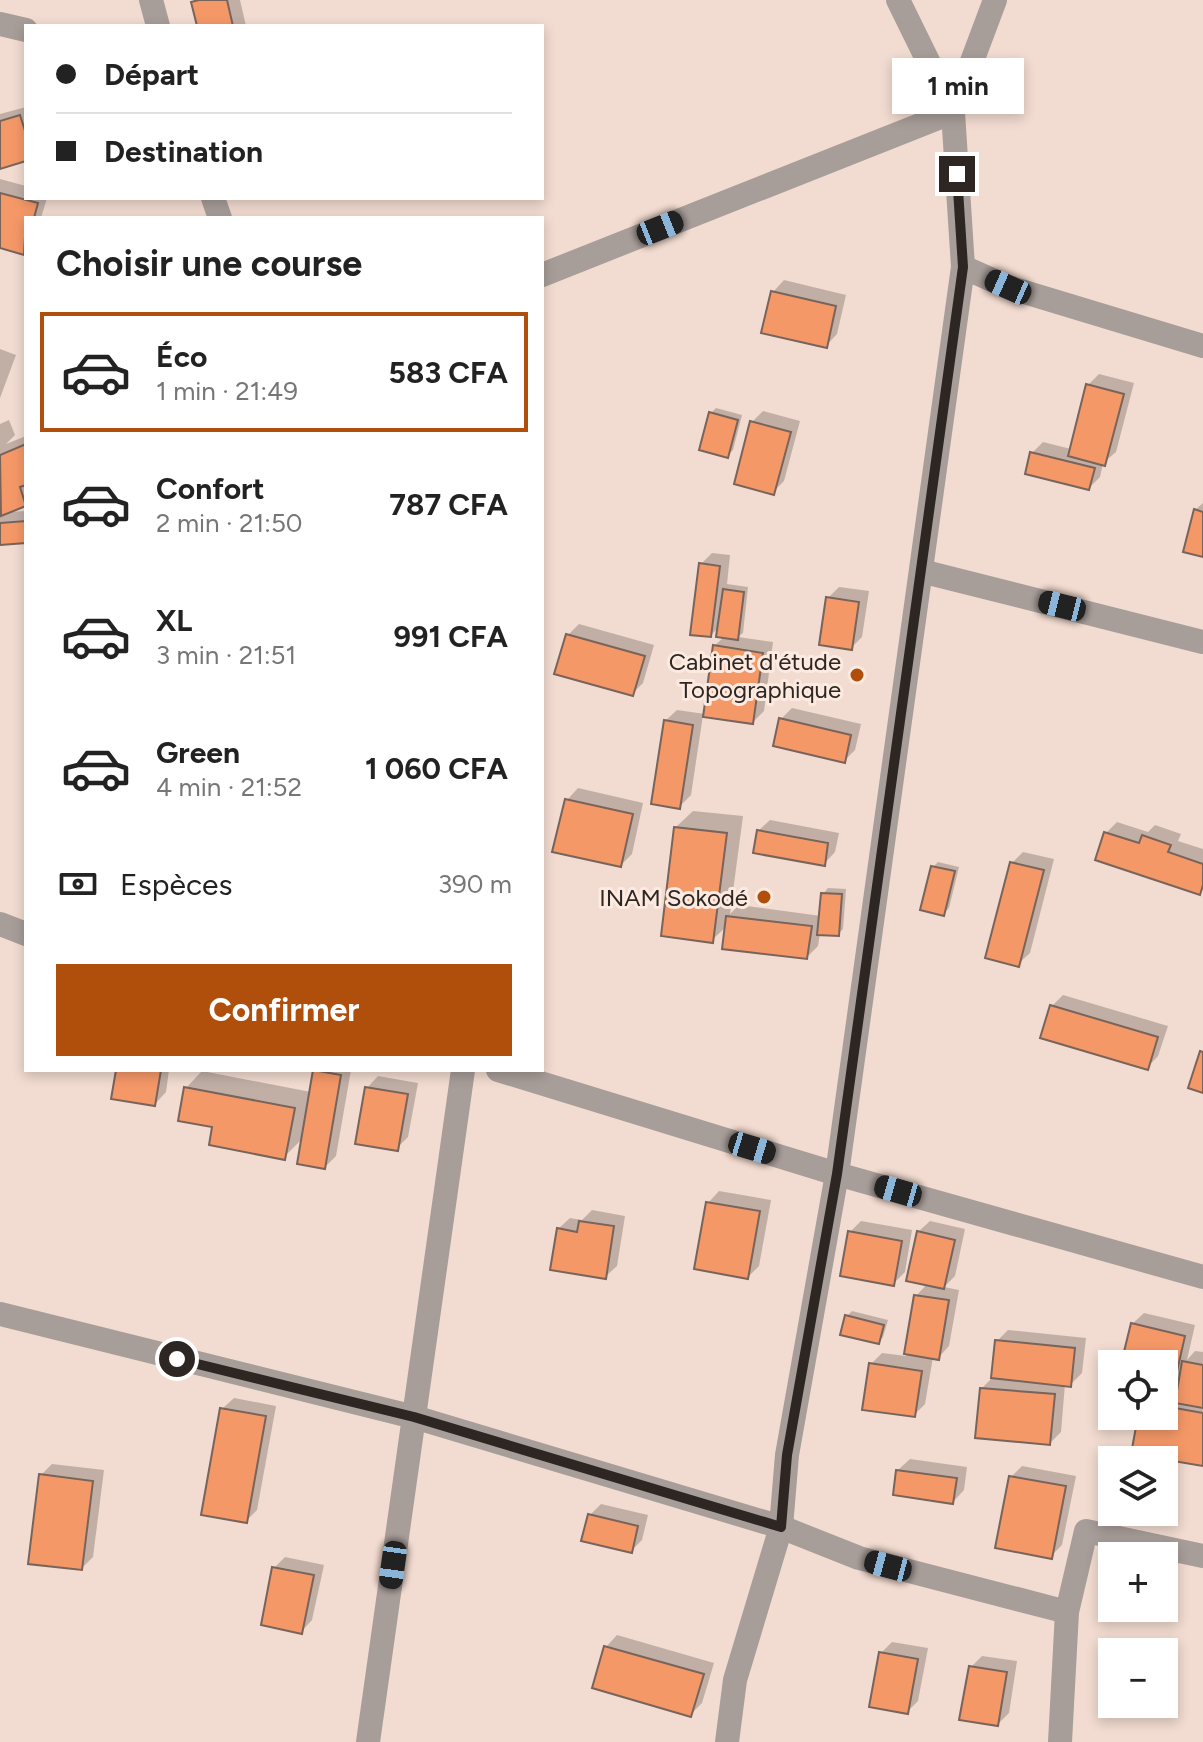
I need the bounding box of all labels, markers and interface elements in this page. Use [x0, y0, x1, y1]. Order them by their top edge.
text: Départ [104, 56, 199, 93]
callout: 1 min [891, 58, 1023, 114]
text: 1 min [927, 70, 989, 102]
text: Destination [104, 133, 263, 170]
route end [939, 156, 975, 192]
car [633, 208, 687, 248]
text: Choisir une course [56, 242, 362, 285]
car [981, 266, 1035, 308]
icon: car [60, 336, 132, 408]
text: Éco [156, 338, 207, 375]
text: 583 CFA [389, 354, 508, 391]
text: 1 min · 21:49 [156, 375, 298, 407]
icon: car [60, 468, 132, 540]
text: Confort [156, 470, 265, 507]
text: 787 CFA [389, 486, 508, 523]
text: 2 min · 21:50 [156, 507, 303, 539]
car [1036, 589, 1088, 623]
icon: car [60, 600, 132, 672]
text: XL [156, 602, 192, 639]
text: 991 CFA [394, 618, 508, 655]
text: 3 min · 21:51 [156, 639, 296, 671]
place label: Cabinet d'étude Topographique [669, 647, 841, 704]
marker: Cabinet d'étude Topographique [848, 666, 866, 684]
icon: car [60, 732, 132, 804]
text: Green [156, 734, 240, 771]
text: 1 060 CFA [365, 750, 508, 787]
text: 4 min · 21:52 [156, 771, 302, 803]
icon: cash [56, 862, 100, 906]
text: Espèces [120, 866, 232, 903]
text: 390 m [438, 868, 512, 900]
place label: INAM Sokodé [599, 883, 748, 912]
marker: INAM Sokodé [755, 888, 773, 906]
button: Confirmer [56, 964, 512, 1056]
car [726, 1130, 778, 1166]
car [872, 1173, 924, 1209]
route start [159, 1341, 195, 1377]
map controls [1098, 1350, 1178, 1718]
button: locate [1098, 1350, 1178, 1430]
button: layers [1098, 1446, 1178, 1526]
car [378, 1540, 408, 1590]
button: + [1098, 1542, 1178, 1622]
car [862, 1548, 914, 1584]
button: − [1098, 1638, 1178, 1718]

